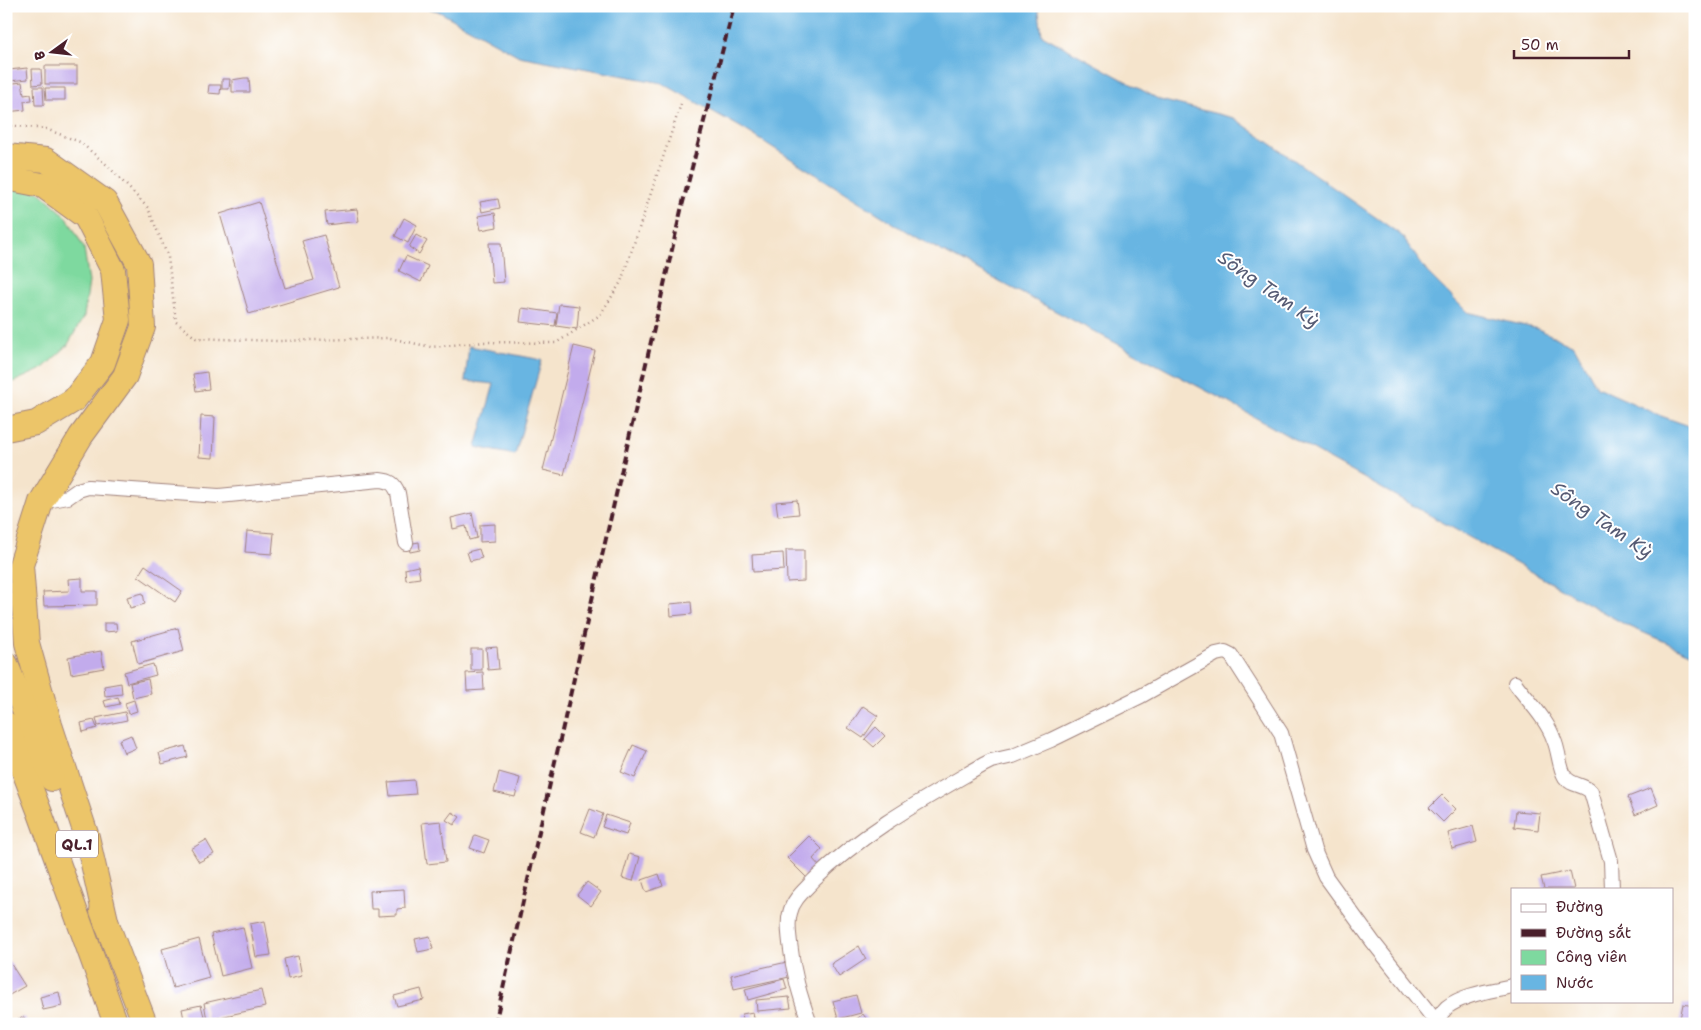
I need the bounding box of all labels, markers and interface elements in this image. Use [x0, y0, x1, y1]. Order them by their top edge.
north arrow [28, 28, 78, 78]
scale bar [1514, 28, 1628, 60]
text: 50 m [1521, 35, 1559, 55]
text: B [30, 49, 49, 62]
water label: Sông Tam Kỳ [1213, 245, 1325, 333]
water label: Sông Tam Kỳ [1546, 476, 1658, 564]
road number: QL.1 [56, 831, 98, 858]
legend [1511, 888, 1674, 1002]
text: Đường [1556, 897, 1603, 917]
text: Đường sắt [1556, 923, 1631, 943]
text: Công viên [1556, 947, 1627, 967]
text: Nước [1556, 973, 1593, 993]

